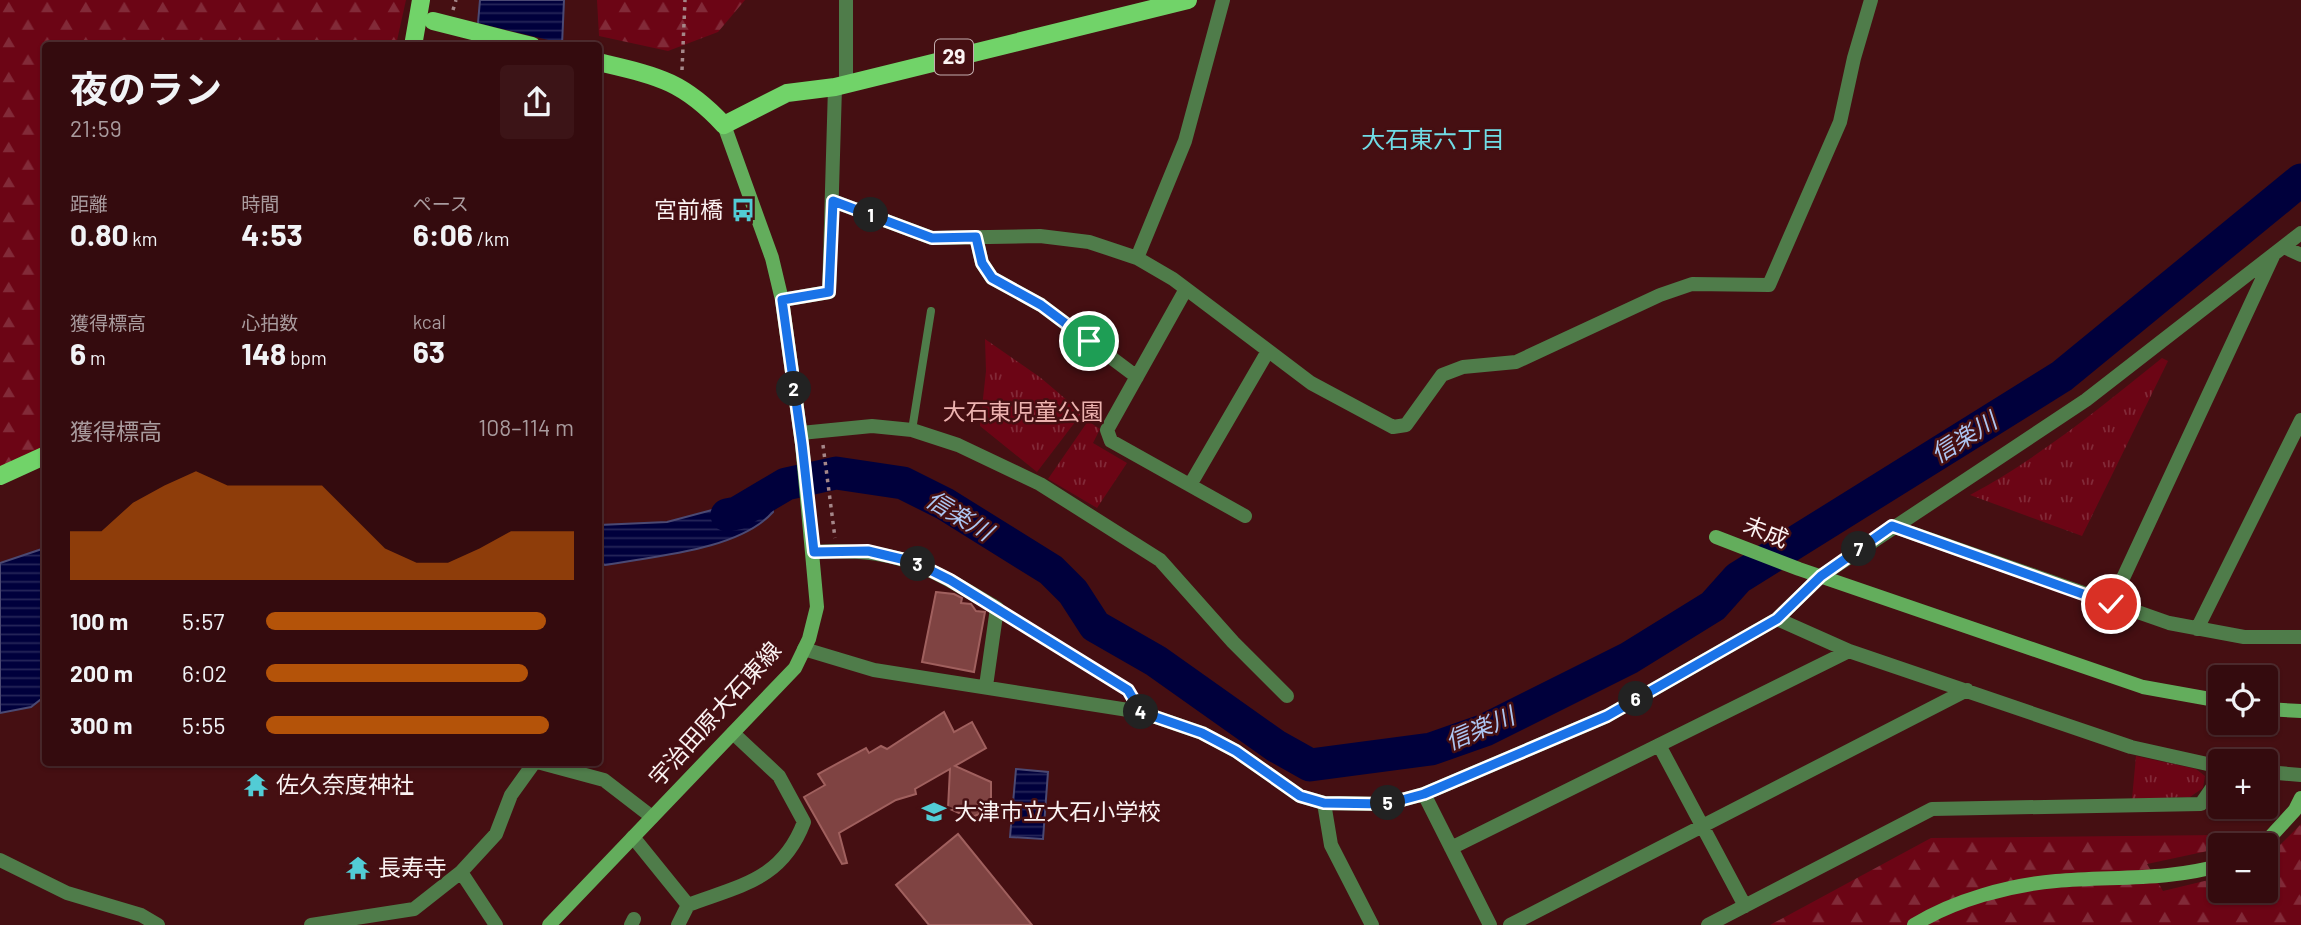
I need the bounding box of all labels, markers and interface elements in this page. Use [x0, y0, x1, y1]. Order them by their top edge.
road number: 29 [935, 40, 973, 74]
text: 夜のラン [70, 65, 222, 111]
button: share [500, 65, 574, 139]
text: 21:59 [70, 114, 122, 142]
district label: 大石東六丁目 [1361, 124, 1505, 153]
text: 距離 [70, 192, 108, 215]
text: 時間 [241, 192, 279, 215]
text: ペース [413, 192, 469, 215]
place label: 宮前橋 [654, 195, 723, 223]
bus stop icon: 宮前橋 [729, 196, 757, 224]
pin: 1 [854, 198, 888, 232]
text: 1 [867, 203, 874, 226]
text: 0.80 [70, 216, 129, 252]
text: 4:53 [241, 216, 303, 252]
text: 6:06 [413, 216, 473, 252]
text: km [129, 227, 158, 250]
text: /km [473, 227, 510, 250]
text: kcal [413, 310, 446, 333]
text: 獲得標高 [70, 311, 146, 334]
text: 心拍数 [241, 311, 298, 334]
pin [1059, 311, 1119, 371]
icon: arrive [1070, 322, 1108, 360]
text: 63 [413, 333, 445, 369]
text: 6 [70, 335, 86, 371]
text: 148 [241, 335, 286, 371]
text: m [86, 346, 106, 369]
text: bpm [286, 346, 327, 369]
pin: 2 [776, 372, 812, 406]
text: 2 [788, 377, 799, 400]
park label: 大石東児童公園 [943, 397, 1104, 425]
water label: 信楽川 [1925, 404, 2004, 468]
text: 108–114 m [478, 413, 574, 441]
text: 獲得標高 [70, 417, 162, 445]
water label: 信楽川 [921, 484, 1001, 547]
street label: 未成 [1740, 509, 1793, 553]
pin: 7 [1842, 532, 1876, 566]
text: 7 [1854, 537, 1863, 560]
pin: 3 [900, 546, 936, 582]
text: 3 [912, 552, 923, 575]
pin [2081, 574, 2141, 634]
icon: check [2092, 585, 2130, 623]
text: 100 m [70, 607, 128, 635]
text: 5:57 [182, 607, 224, 635]
street label: 宇治田原大石東線 [642, 636, 786, 791]
text: 200 m [70, 659, 133, 687]
text: 6:02 [182, 659, 227, 687]
map controls [2208, 665, 2278, 903]
button: locate [2208, 665, 2278, 735]
pin: 6 [1618, 682, 1654, 716]
text: 6 [1630, 687, 1641, 710]
pin: 4 [1124, 694, 1158, 730]
water label: 信楽川 [1441, 699, 1521, 755]
text: 4 [1135, 700, 1146, 723]
text: 300 m [70, 711, 132, 739]
text: 5:55 [182, 711, 225, 739]
button: + [2208, 749, 2278, 819]
place label: 佐久奈度神社 [276, 770, 414, 798]
temple icon: 佐久奈度神社 [242, 771, 270, 799]
pin: 5 [1370, 786, 1406, 820]
text: 5 [1382, 791, 1393, 814]
place label: 大津市立大石小学校 [954, 797, 1161, 825]
school or university icon: 大津市立大石小学校 [920, 798, 948, 826]
button: − [2208, 833, 2278, 903]
place label: 長寿寺 [378, 853, 447, 881]
temple icon: 長寿寺 [344, 854, 372, 882]

